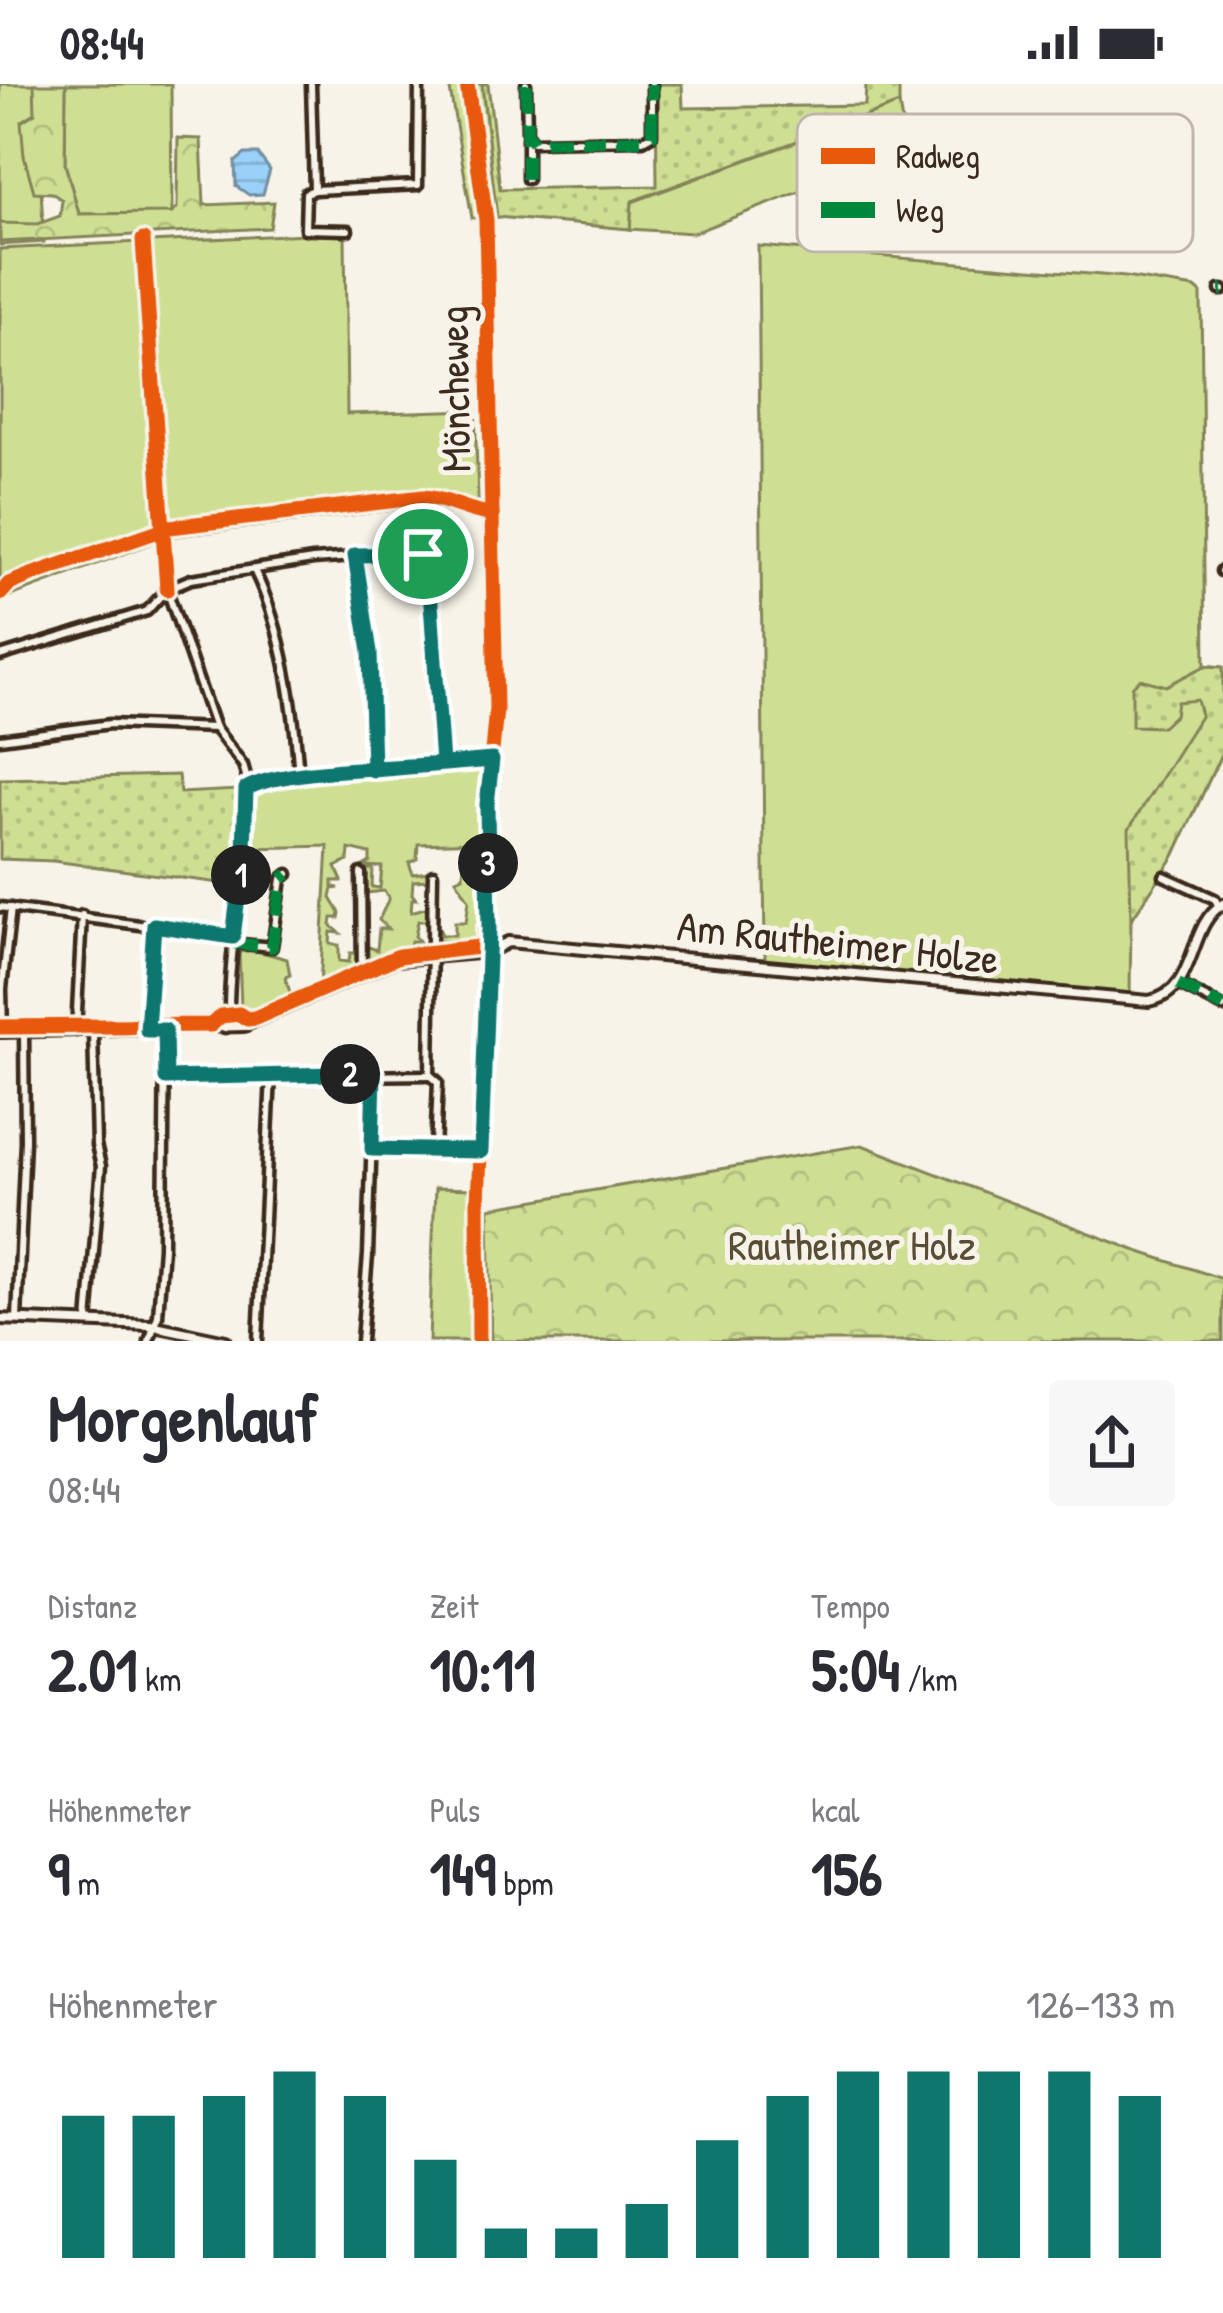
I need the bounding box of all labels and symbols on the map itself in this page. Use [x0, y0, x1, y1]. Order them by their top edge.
legend [797, 114, 1193, 252]
text: Radweg [896, 134, 980, 179]
text: Weg [896, 188, 944, 233]
street label: Möncheweg [424, 305, 483, 473]
pin [372, 503, 474, 605]
pin: 3 [458, 833, 518, 893]
pin: 1 [211, 845, 271, 905]
street label: Am Rautheimer Holze [675, 896, 1002, 987]
pin: 2 [320, 1044, 380, 1104]
park label: Rautheimer Holz [728, 1216, 976, 1273]

